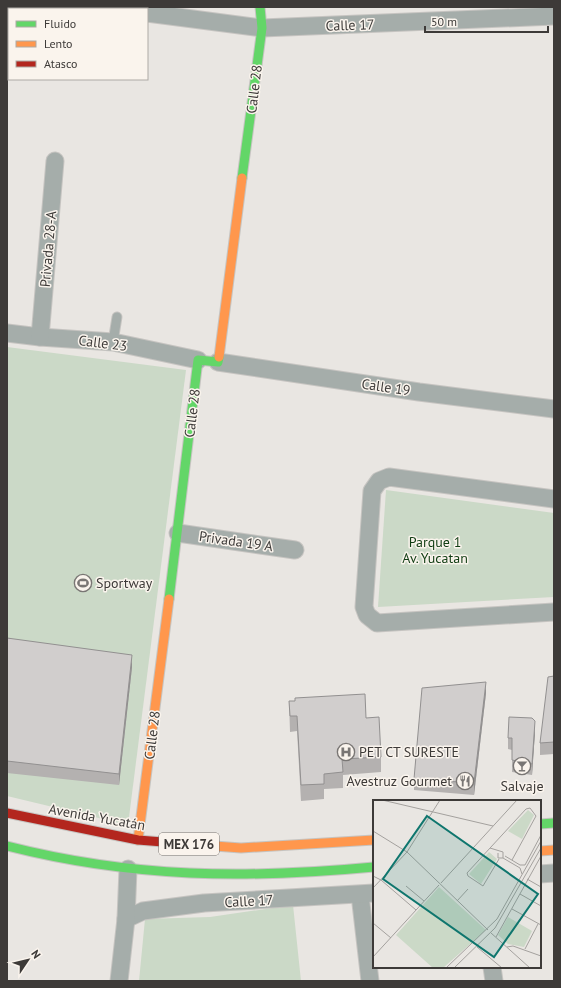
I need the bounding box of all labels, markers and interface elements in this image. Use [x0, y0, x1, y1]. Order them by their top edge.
legend [8, 8, 148, 80]
scale bar [425, 8, 548, 34]
text: 50 m [431, 14, 457, 29]
street label: Calle 17 [325, 15, 375, 35]
text: Fluido [44, 16, 76, 31]
text: Lento [44, 36, 73, 51]
text: Atasco [44, 56, 77, 71]
street label: Calle 28 [242, 64, 266, 114]
street label: Privada 28-A [36, 209, 60, 288]
street label: Calle 23 [78, 331, 128, 355]
street label: Calle 19 [360, 375, 412, 399]
street label: Calle 28 [180, 388, 204, 438]
street label: Privada 19 A [198, 527, 275, 555]
park label: Parque 1 Av. Yucatan [402, 533, 468, 567]
sports icon: Sportway [73, 573, 93, 593]
place label: Sportway [96, 574, 153, 592]
street label: Calle 28 [140, 710, 164, 760]
hospital icon: PET CT SURESTE [336, 742, 356, 762]
place label: PET CT SURESTE [359, 743, 459, 761]
bar icon: Salvaje [512, 756, 532, 776]
restaurant icon: Avestruz Gourmet [455, 771, 475, 791]
place label: Avestruz Gourmet [346, 772, 452, 790]
place label: Salvaje [500, 777, 544, 795]
street label: Avenida Yucatán [47, 800, 147, 834]
inset map [373, 800, 541, 968]
road number: MEX 176 [159, 833, 219, 855]
street label: Calle 17 [224, 891, 274, 911]
north arrow [8, 940, 48, 980]
text: N [28, 947, 44, 961]

